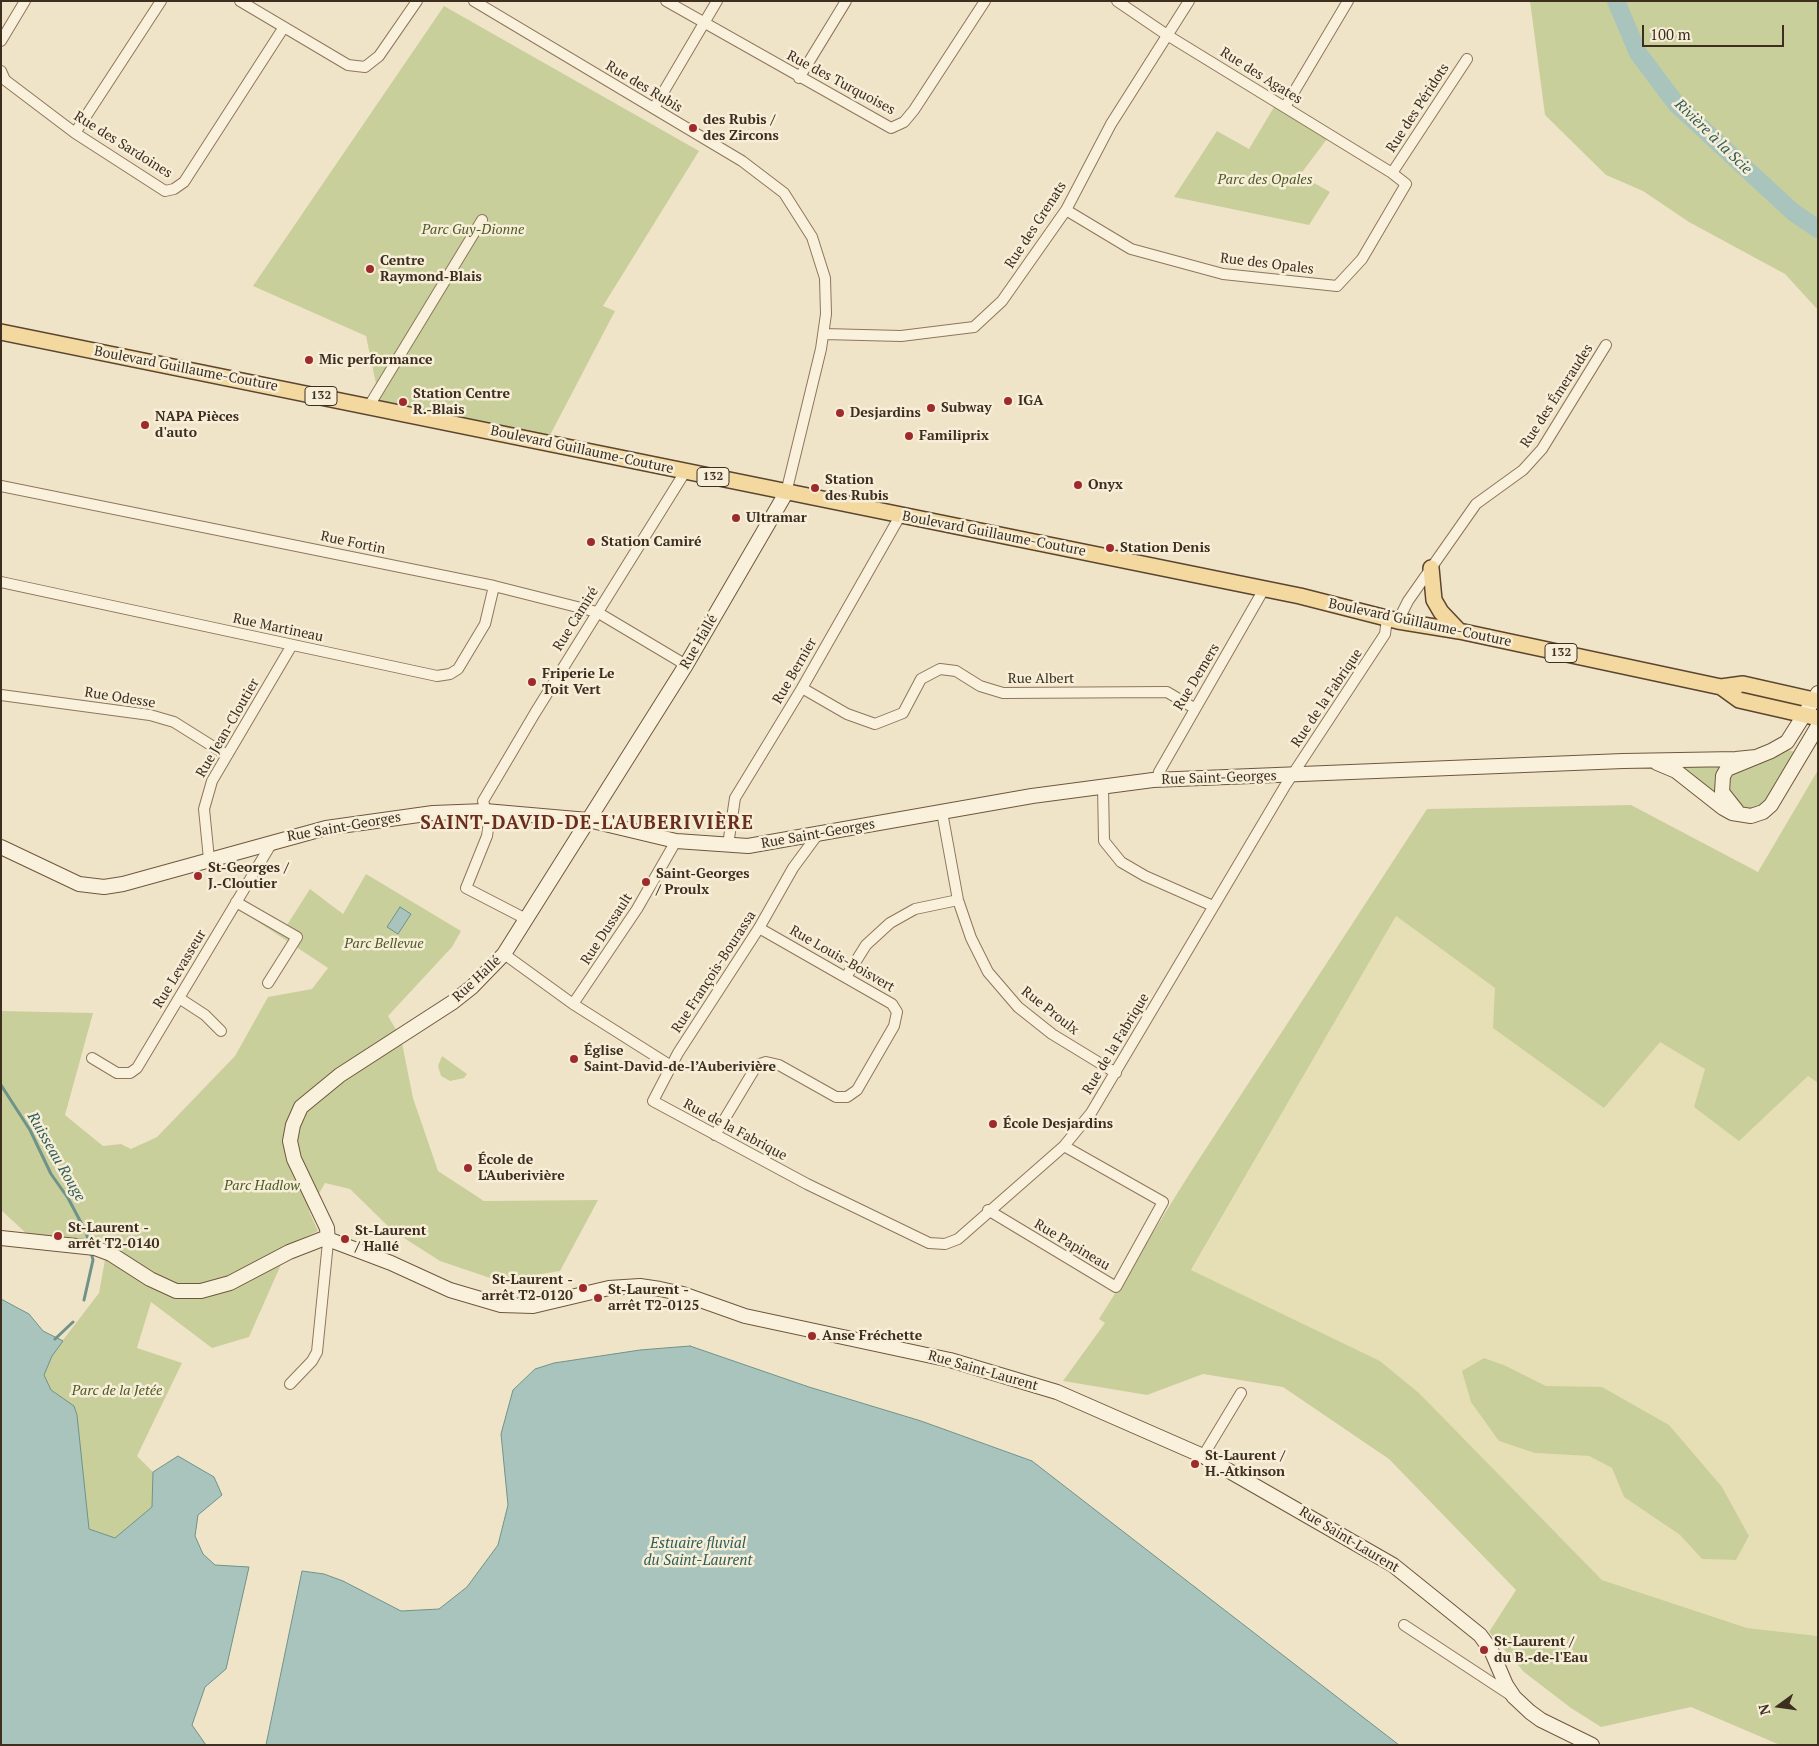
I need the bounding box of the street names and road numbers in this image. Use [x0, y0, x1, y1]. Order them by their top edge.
street label: Rue des Agates [1217, 44, 1305, 108]
street label: Rue des Turquoises [784, 47, 898, 119]
street label: Rue des Rubis [603, 58, 685, 116]
street label: Rue des Péridots [1383, 60, 1453, 156]
street label: Rue des Sardoines [71, 108, 175, 182]
street label: Rue des Grenats [1002, 178, 1070, 272]
street label: Rue des Opales [1219, 250, 1315, 278]
street label: Rue des Émeraudes [1517, 341, 1597, 451]
street label: Boulevard Guillaume-Couture [93, 343, 279, 395]
road number: 132 [305, 386, 337, 406]
street label: Boulevard Guillaume-Couture [489, 422, 675, 478]
road number: 132 [697, 468, 729, 487]
street label: Boulevard Guillaume-Couture [901, 508, 1087, 560]
street label: Rue Fortin [319, 528, 387, 558]
street label: Rue Camiré [550, 584, 602, 654]
street label: Boulevard Guillaume-Couture [1327, 595, 1513, 651]
street label: Rue Martineau [231, 610, 325, 646]
street label: Rue Hallé [677, 612, 721, 672]
street label: Rue Bernier [769, 635, 821, 707]
street label: Rue Demers [1171, 641, 1223, 713]
road number: 132 [1545, 644, 1577, 662]
street label: Rue de la Fabrique [1288, 646, 1366, 750]
street label: Rue Albert [1008, 671, 1074, 687]
street label: Rue Jean-Cloutier [193, 676, 263, 780]
street label: Rue Odesse [83, 684, 157, 712]
street label: Rue Saint-Georges [1161, 768, 1277, 788]
street label: Rue Saint-Georges [286, 809, 402, 845]
street label: Rue Saint-Georges [760, 816, 876, 852]
street label: Rue Dussault [578, 890, 636, 968]
street label: Rue François-Bourassa [668, 908, 760, 1036]
street label: Rue Louis-Boisvert [787, 922, 897, 996]
street label: Rue Levasseur [150, 927, 210, 1011]
street label: Rue Hallé [449, 952, 505, 1006]
street label: Rue Proulx [1018, 983, 1082, 1039]
street label: Rue de la Fabrique [1079, 990, 1153, 1098]
street label: Rue de la Fabrique [680, 1096, 790, 1164]
street label: Rue Papineau [1031, 1216, 1113, 1274]
street label: Rue Saint-Laurent [926, 1347, 1040, 1395]
street label: Rue Saint-Laurent [1296, 1503, 1402, 1577]

